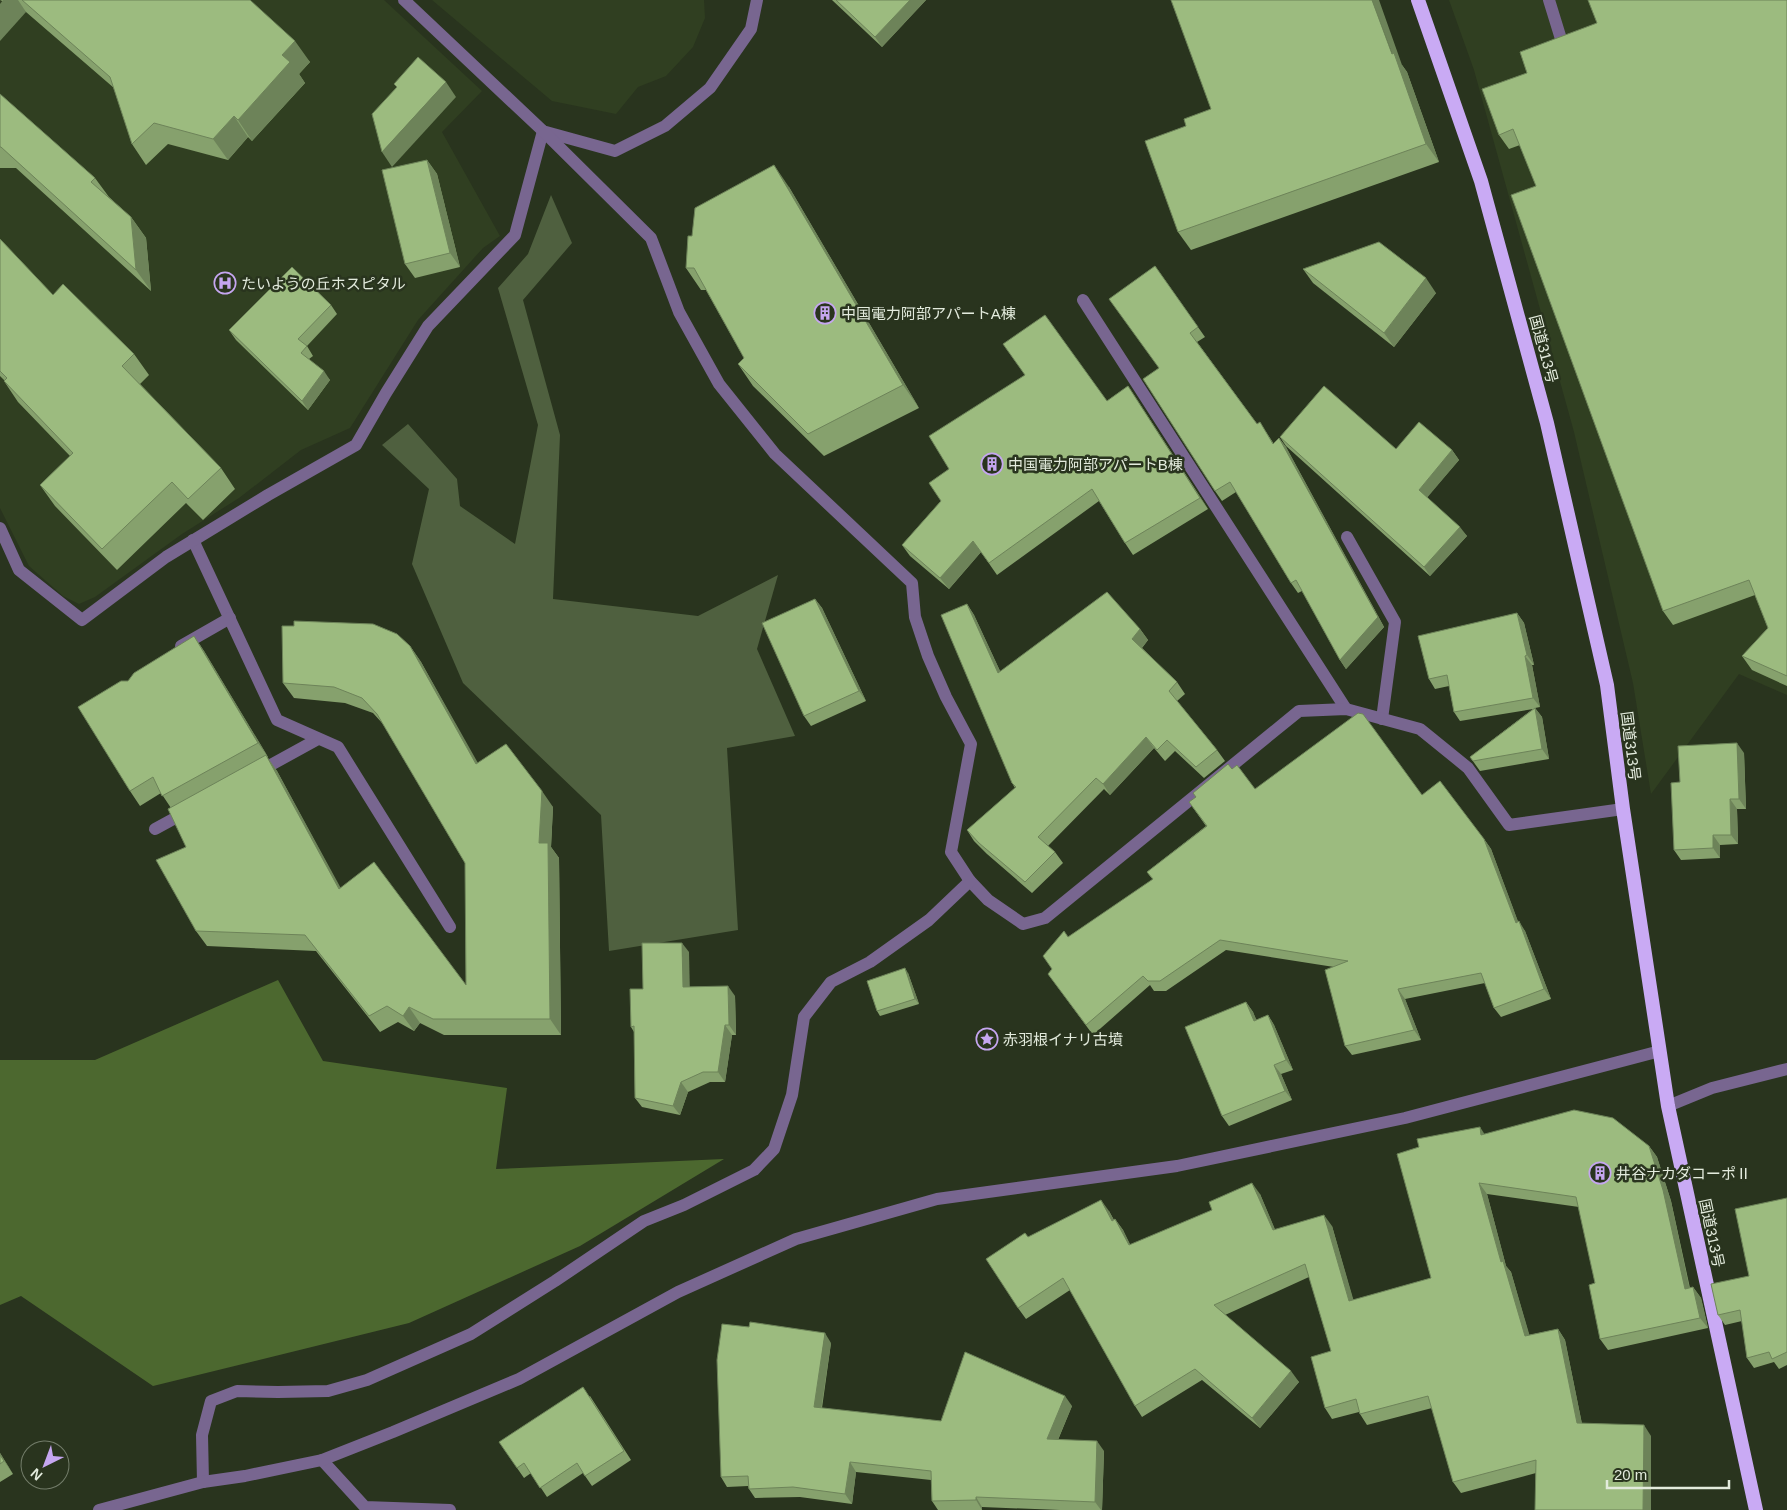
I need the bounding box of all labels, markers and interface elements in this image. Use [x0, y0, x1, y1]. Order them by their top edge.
hospital icon: たいようの丘ホスピタル [213, 271, 237, 295]
place label: たいようの丘ホスピタル [241, 275, 406, 292]
building icon: 中国電力阿部アパートA棟 [813, 301, 837, 325]
place label: 中国電力阿部アパートA棟 [841, 305, 1016, 322]
street label: 国道313号 [1527, 313, 1561, 385]
building icon: 中国電力阿部アパートB棟 [980, 452, 1004, 476]
place label: 中国電力阿部アパートB棟 [1008, 456, 1183, 473]
street label: 国道313号 [1618, 710, 1644, 782]
place icon: 赤羽根イナリ古墳 [975, 1027, 999, 1051]
place label: 赤羽根イナリ古墳 [1003, 1031, 1123, 1048]
building icon: 井谷ナカダコーポⅡ [1588, 1161, 1612, 1185]
place label: 井谷ナカダコーポⅡ [1616, 1165, 1751, 1182]
street label: 国道313号 [1696, 1197, 1728, 1269]
north arrow [20, 1440, 70, 1490]
scale bar [1607, 1458, 1730, 1490]
text: N [27, 1465, 45, 1484]
text: 20 m [1614, 1466, 1647, 1483]

